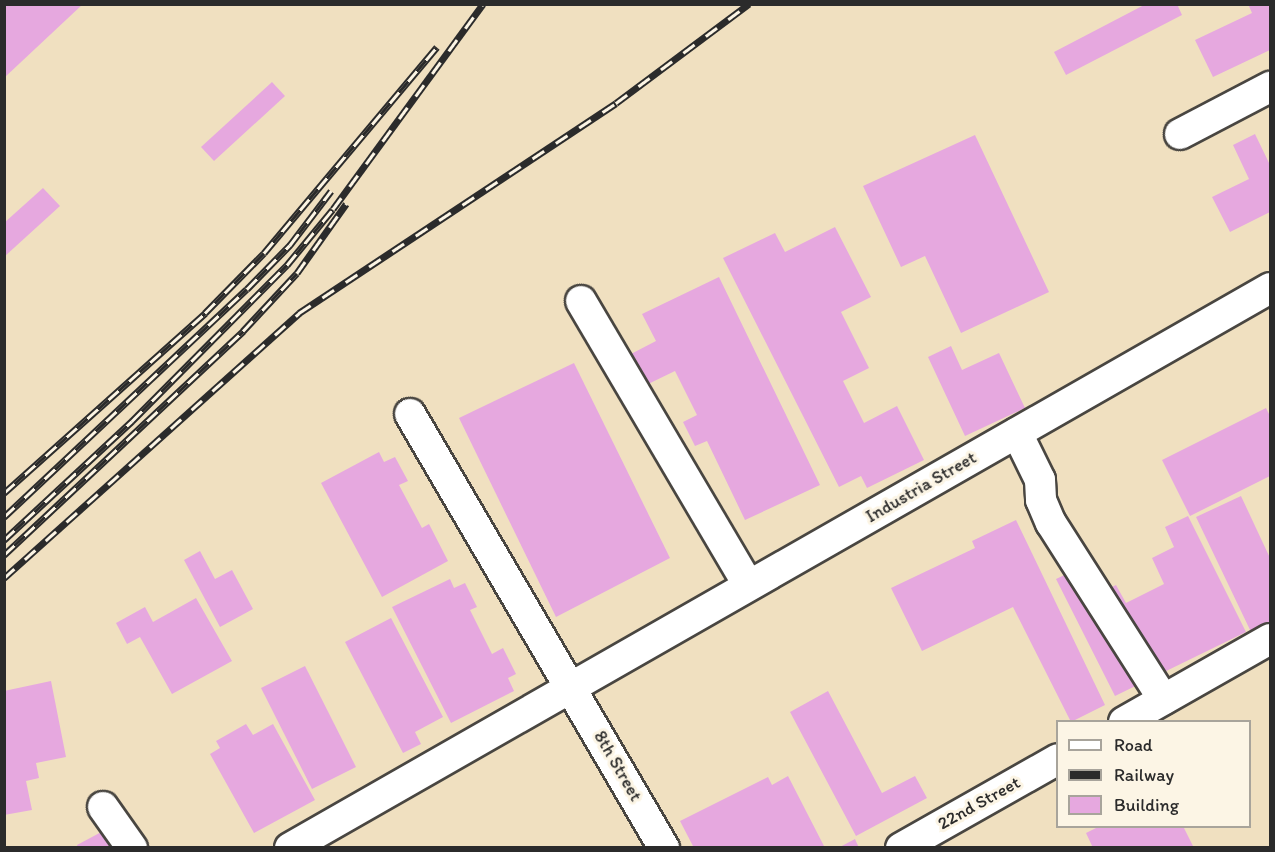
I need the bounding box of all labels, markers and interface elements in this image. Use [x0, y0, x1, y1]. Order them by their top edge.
street label: Industria Street [862, 447, 980, 527]
legend [1056, 720, 1251, 828]
street label: 8th Street [589, 727, 647, 805]
text: Road [1114, 734, 1153, 756]
text: Railway [1114, 764, 1174, 786]
street label: 22nd Street [934, 772, 1024, 834]
text: Building [1114, 794, 1179, 816]

